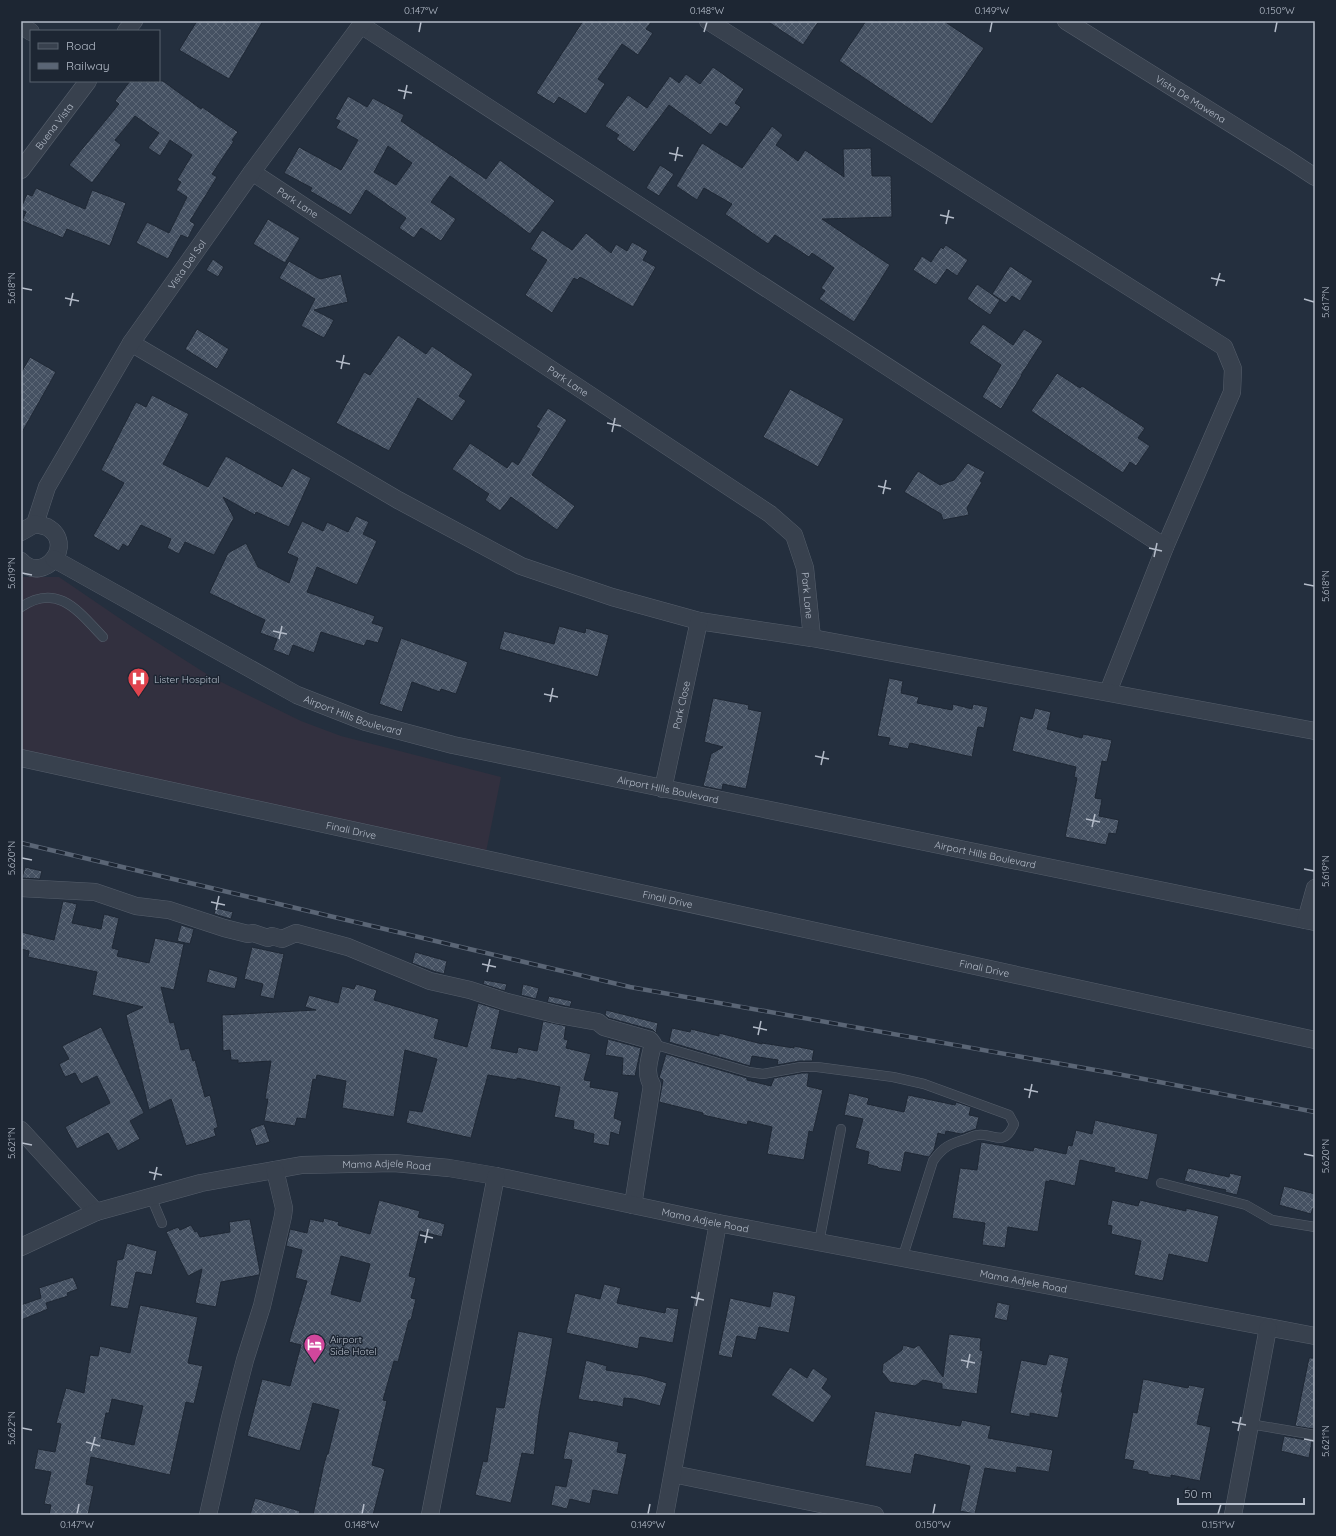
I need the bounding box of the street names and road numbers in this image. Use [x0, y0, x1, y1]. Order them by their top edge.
street label: Vista De Mawena [1153, 72, 1228, 126]
street label: Buena Vista [32, 100, 76, 152]
street label: Park Lane [275, 184, 321, 221]
street label: Vista Del Sol [165, 237, 209, 292]
street label: Park Lane [545, 363, 592, 399]
street label: Park Lane [799, 572, 817, 620]
street label: Park Close [670, 679, 693, 730]
street label: Airport Hills Boulevard [302, 692, 403, 738]
street label: Airport Hills Boulevard [616, 772, 720, 806]
street label: Finali Drive [325, 818, 378, 842]
street label: Airport Hills Boulevard [934, 838, 1037, 871]
street label: Finali Drive [642, 887, 694, 911]
street label: Finali Drive [958, 956, 1011, 980]
street label: Mama Adjele Road [342, 1156, 431, 1173]
street label: Mama Adjele Road [660, 1205, 750, 1235]
street label: Mama Adjele Road [979, 1266, 1068, 1295]

